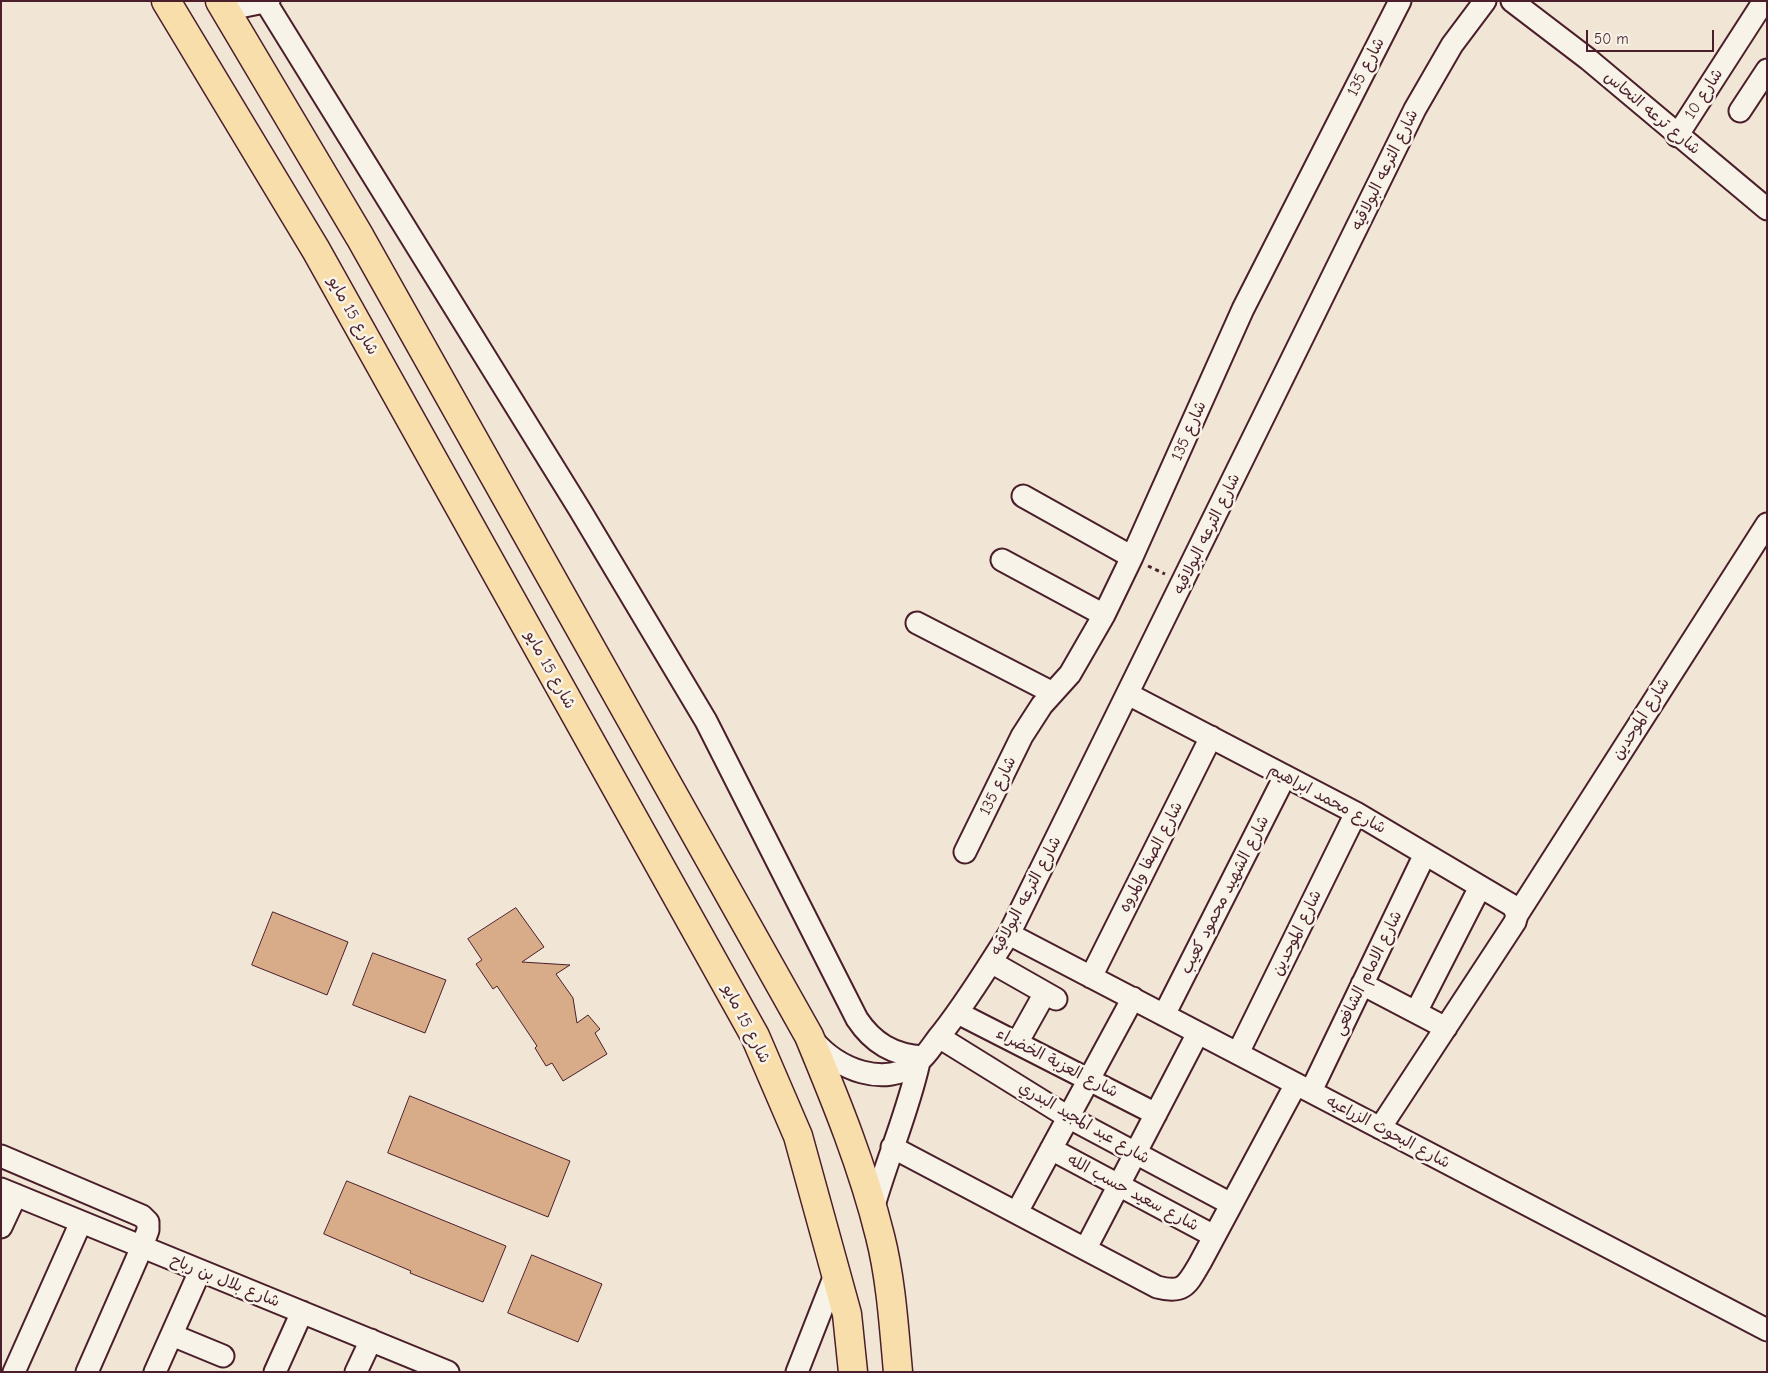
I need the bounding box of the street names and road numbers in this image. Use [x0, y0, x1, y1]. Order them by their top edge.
street label: شارع 135 [1343, 35, 1389, 99]
street label: شارع 10 [1681, 65, 1727, 123]
street label: شارع ترعه النحاس [1600, 67, 1704, 159]
street label: شارع الترعه البولاقيه [1347, 107, 1423, 233]
street label: شارع 15 مايو [324, 274, 382, 358]
street label: شارع 135 [1167, 398, 1211, 464]
street label: شارع الترعه البولاقيه [1169, 471, 1245, 597]
street label: شارع 15 مايو [521, 628, 579, 712]
street label: شارع الموحدين [1608, 674, 1674, 764]
street label: شارع 135 [976, 753, 1020, 819]
street label: شارع محمد ابراهيم [1265, 760, 1389, 838]
street label: شارع الصفا والمروه [1115, 799, 1187, 915]
street label: شارع الشهيد محمود كعيب [1177, 813, 1273, 977]
street label: شارع الترعه البولاقيه [987, 833, 1065, 959]
street label: شارع الموحدين [1268, 887, 1326, 979]
street label: شارع الامام الشافعى [1330, 908, 1406, 1038]
street label: شارع 15 مايو [718, 981, 774, 1067]
street label: شارع العزبة الخضراء [993, 1024, 1121, 1102]
street label: شارع عبد المجيد البدري [1015, 1078, 1153, 1168]
street label: شارع البحوث الزراعيه [1323, 1091, 1453, 1173]
street label: شارع سعيد حسب الله [1064, 1150, 1202, 1236]
street label: شارع بلال بن رباح [168, 1250, 282, 1312]

